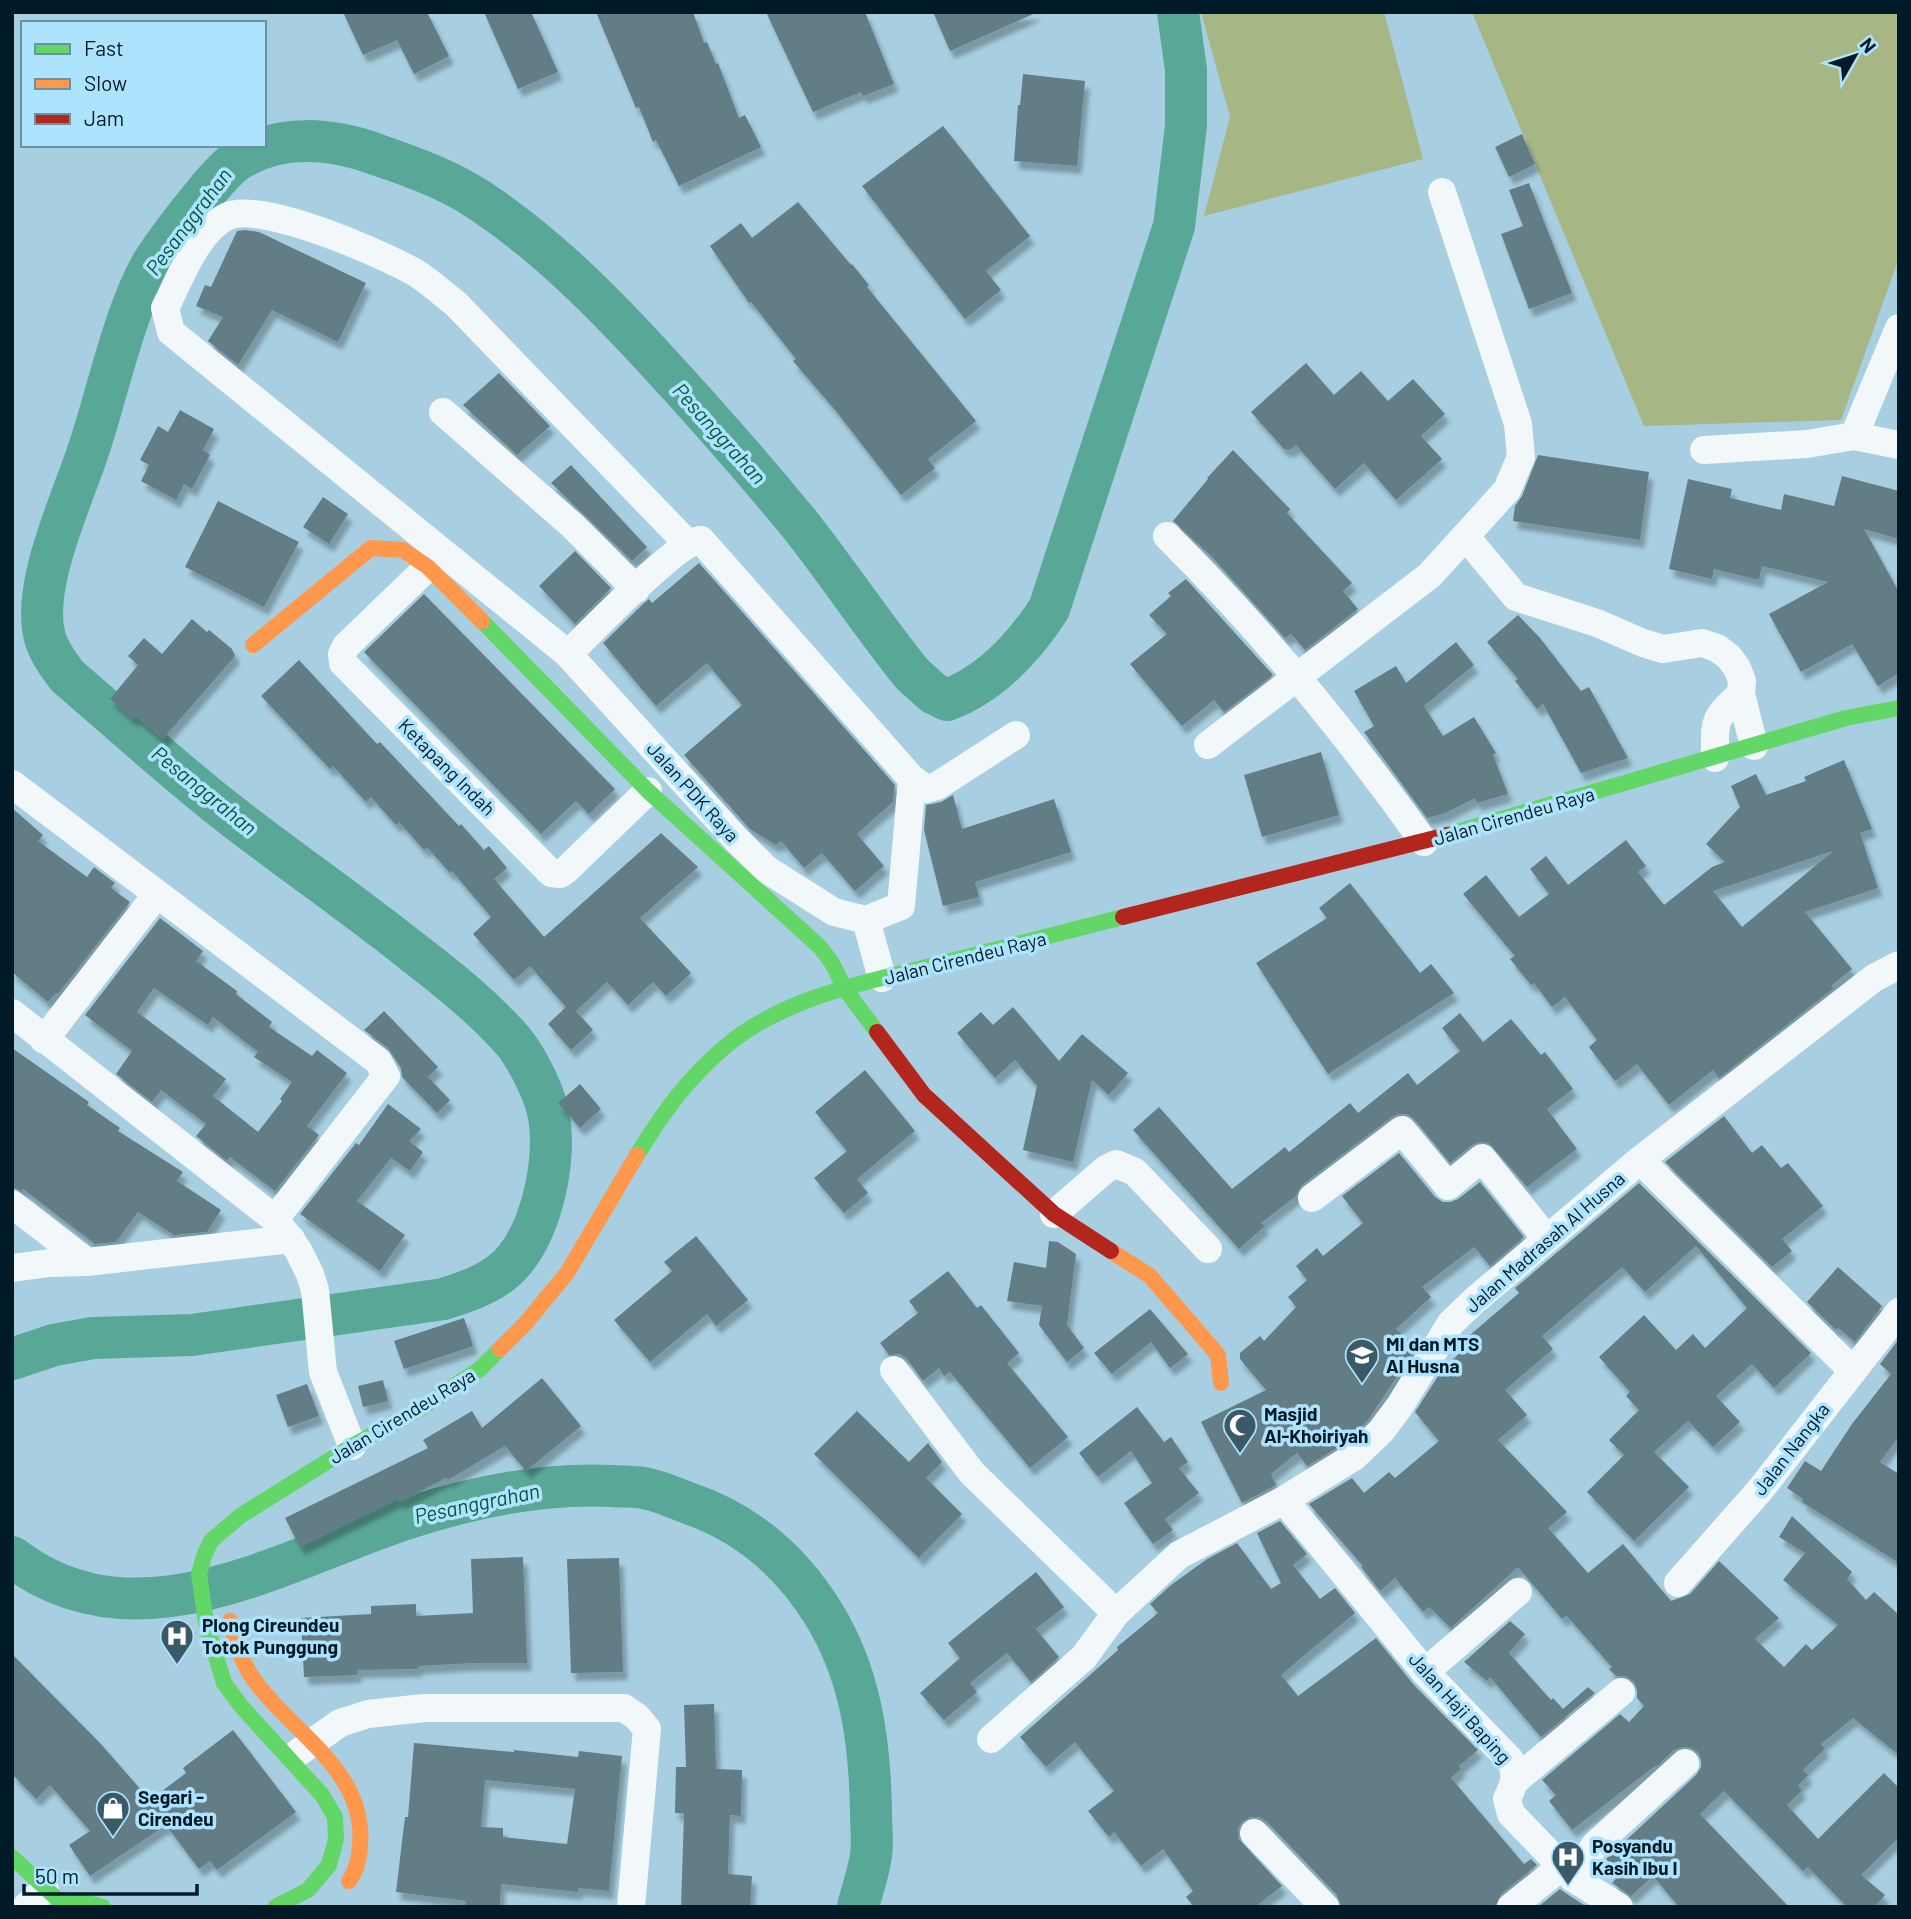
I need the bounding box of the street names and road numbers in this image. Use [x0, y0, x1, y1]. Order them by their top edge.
street label: Ketapang Indah [394, 713, 501, 820]
street label: Jalan PDK Raya [642, 737, 744, 846]
street label: Jalan Cirendeu Raya [1431, 782, 1597, 849]
street label: Jalan Cirendeu Raya [881, 926, 1048, 989]
street label: Jalan Madrasah Al Husna [1460, 1166, 1629, 1317]
street label: Jalan Cirendeu Raya [325, 1363, 479, 1468]
street label: Jalan Nangka [1747, 1398, 1834, 1499]
street label: Jalan Haji Baping [1404, 1647, 1516, 1768]

